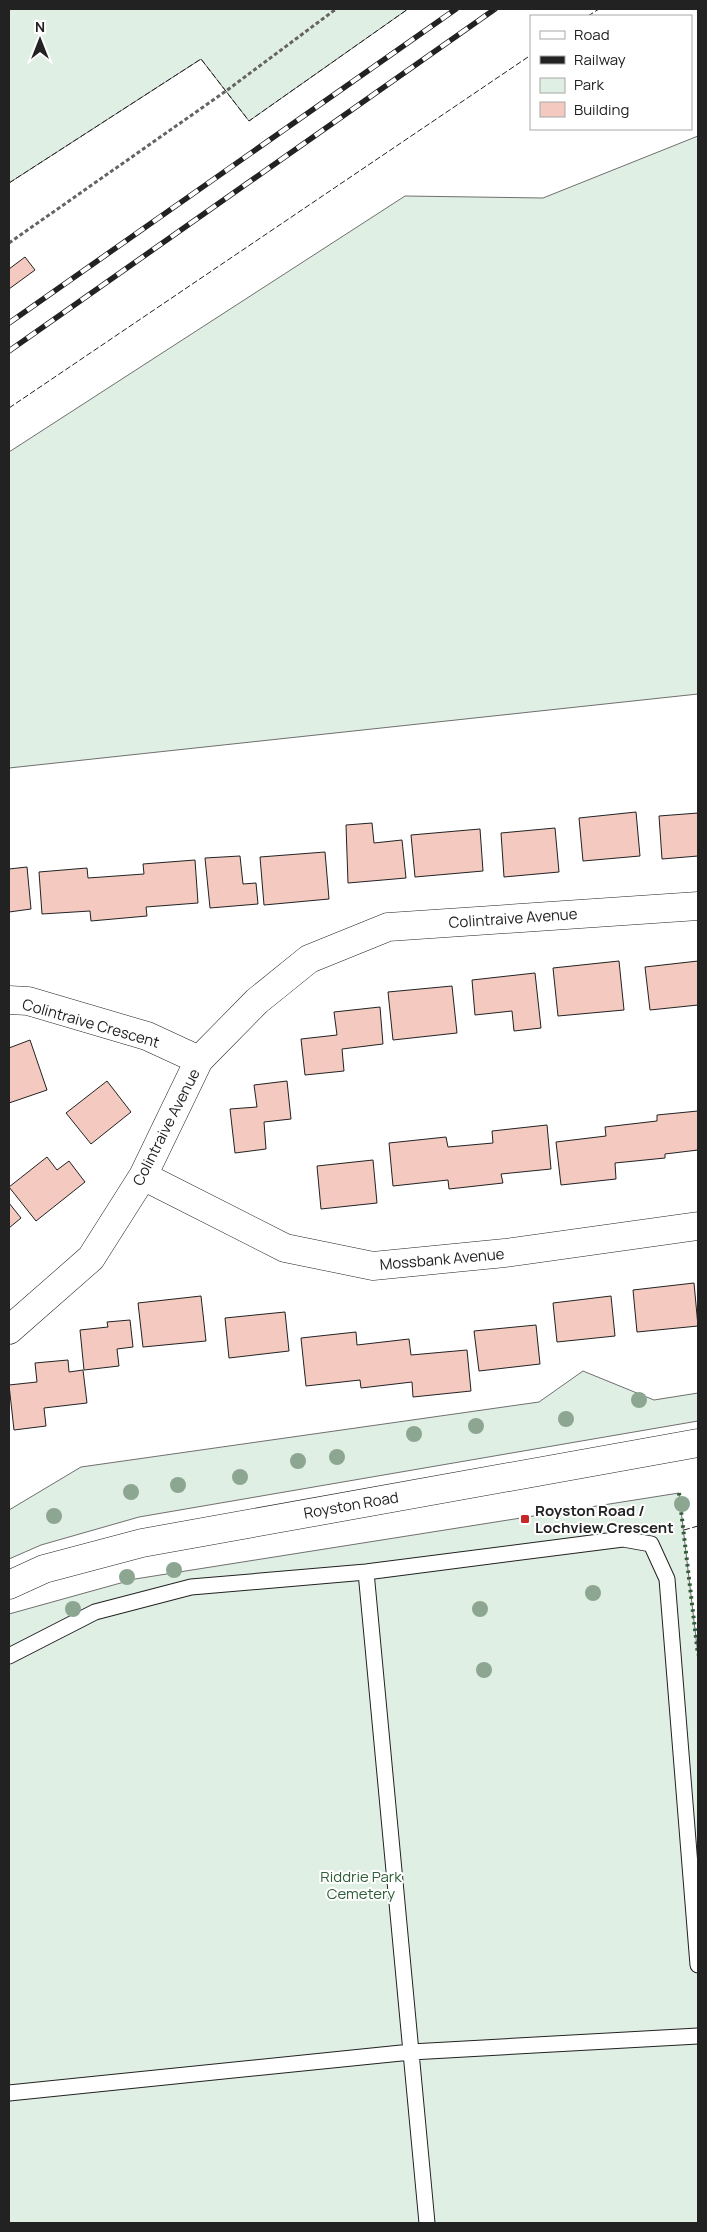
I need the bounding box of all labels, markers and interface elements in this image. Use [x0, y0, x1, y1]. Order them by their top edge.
north arrow [15, 15, 65, 65]
legend [530, 15, 692, 130]
text: N [35, 17, 45, 36]
text: Road [574, 24, 610, 45]
text: Railway [574, 49, 626, 70]
text: Park [574, 74, 604, 95]
text: Building [574, 99, 629, 120]
street label: Colintraive Avenue [448, 903, 578, 933]
street label: Colintraive Crescent [20, 993, 162, 1053]
street label: Colintraive Avenue [127, 1065, 205, 1189]
street label: Mossbank Avenue [379, 1243, 505, 1275]
street label: Royston Road [302, 1486, 400, 1524]
place label: Royston Road / Lochview Crescent [535, 1500, 674, 1538]
marker: Royston Road / Lochview Crescent [519, 1513, 531, 1525]
park label: Riddrie Park Cemetery [320, 1866, 402, 1904]

